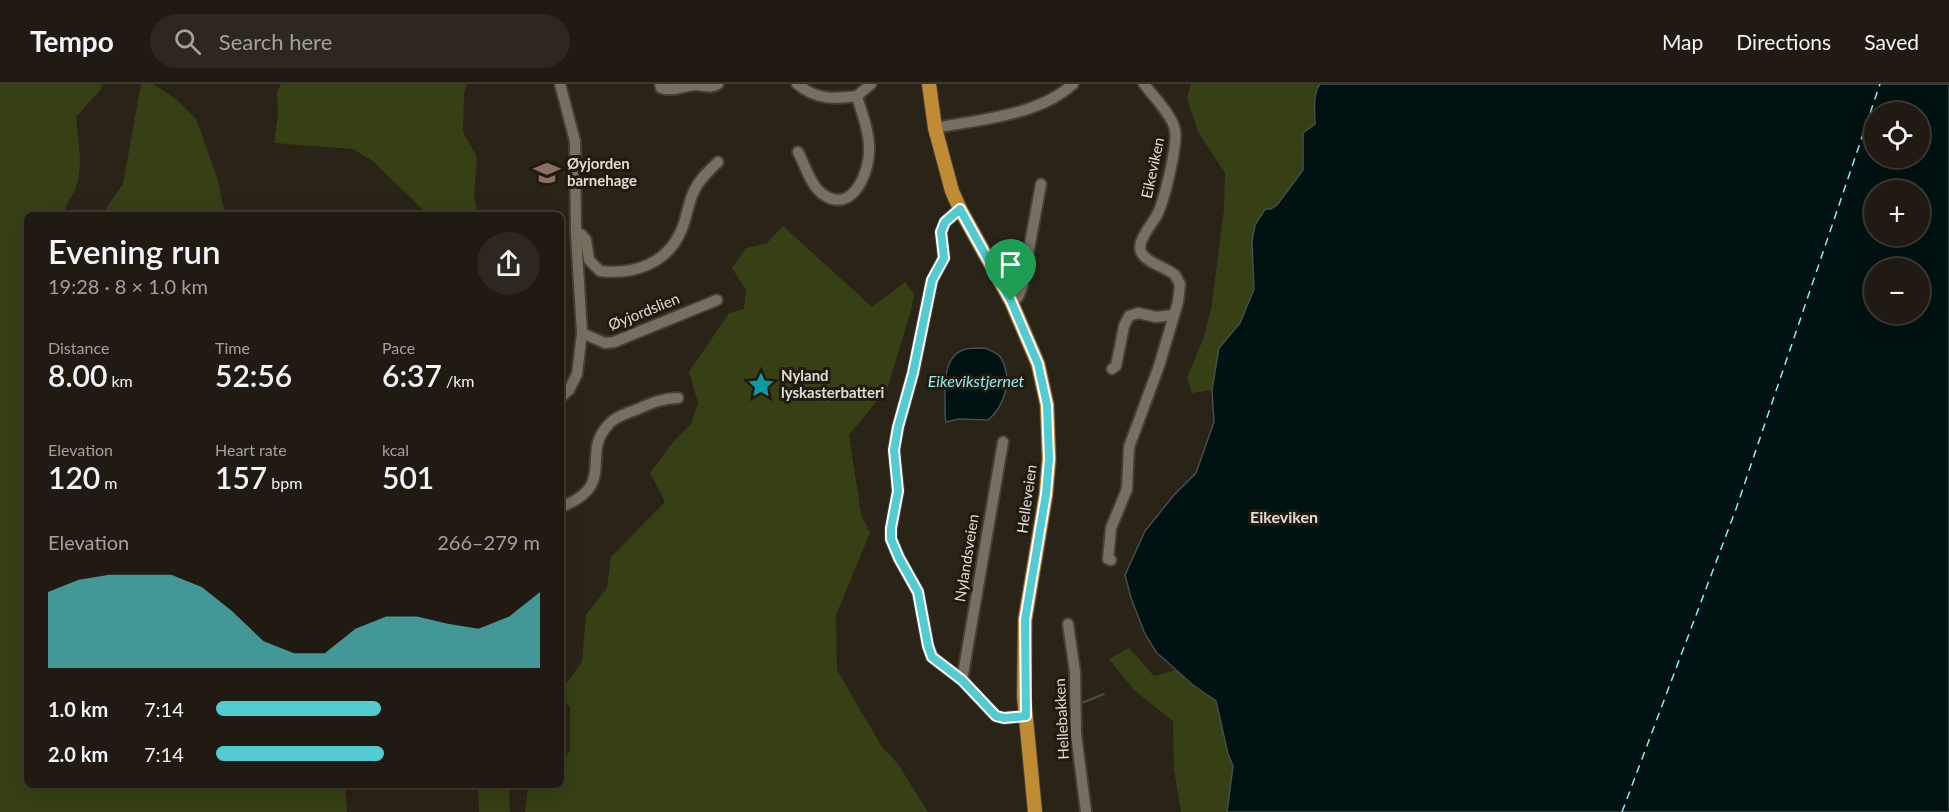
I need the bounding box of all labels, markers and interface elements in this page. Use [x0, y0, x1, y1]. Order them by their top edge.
search box [150, 14, 570, 68]
text: Tempo [30, 24, 114, 58]
icon: search [171, 25, 204, 58]
text: Search here [219, 28, 332, 55]
text: Map [1662, 29, 1703, 54]
text: Directions [1736, 29, 1831, 54]
text: Saved [1864, 29, 1919, 54]
map controls [1864, 102, 1930, 324]
button: locate [1864, 102, 1930, 168]
street label: Eikeviken [1137, 136, 1167, 200]
place label: Øyjorden barnehage [567, 154, 637, 189]
school or university icon: Øyjorden barnehage [532, 158, 562, 188]
button: + [1864, 180, 1930, 246]
text: Evening run [48, 231, 221, 271]
button: share [477, 232, 540, 295]
pin [985, 239, 1036, 301]
icon: arrive [994, 248, 1027, 281]
button: − [1864, 258, 1930, 324]
text: 19:28 · 8 × 1.0 km [48, 274, 208, 298]
street label: Øyjordslien [605, 289, 682, 334]
text: Distance [48, 338, 109, 357]
text: Time [215, 338, 250, 357]
text: Pace [382, 338, 415, 357]
text: 8.00 [48, 357, 107, 393]
text: 52:56 [215, 357, 292, 393]
text: 6:37 [382, 357, 442, 393]
place label: Nyland lyskasterbatteri [781, 366, 885, 401]
place icon: Nyland lyskasterbatteri [746, 370, 776, 400]
text: km [107, 371, 133, 390]
text: /km [442, 371, 474, 390]
water label: Eikevikstjernet [928, 371, 1025, 390]
text: Elevation [48, 440, 113, 459]
text: Heart rate [215, 440, 287, 459]
text: kcal [382, 440, 409, 459]
text: 120 [48, 459, 100, 495]
text: 157 [215, 459, 267, 495]
text: 501 [382, 459, 434, 495]
street label: Helleveien [1012, 463, 1040, 534]
text: m [100, 473, 117, 492]
text: bpm [267, 473, 302, 492]
district label: Eikeviken [1250, 507, 1318, 526]
street label: Nylandsveien [950, 513, 982, 603]
text: Elevation [48, 530, 129, 554]
text: 266–279 m [437, 530, 540, 554]
street label: Hellebakken [1050, 678, 1072, 760]
text: 1.0 km [48, 697, 108, 721]
text: 7:14 [144, 697, 184, 721]
text: 2.0 km [48, 742, 108, 766]
text: 7:14 [144, 742, 184, 766]

